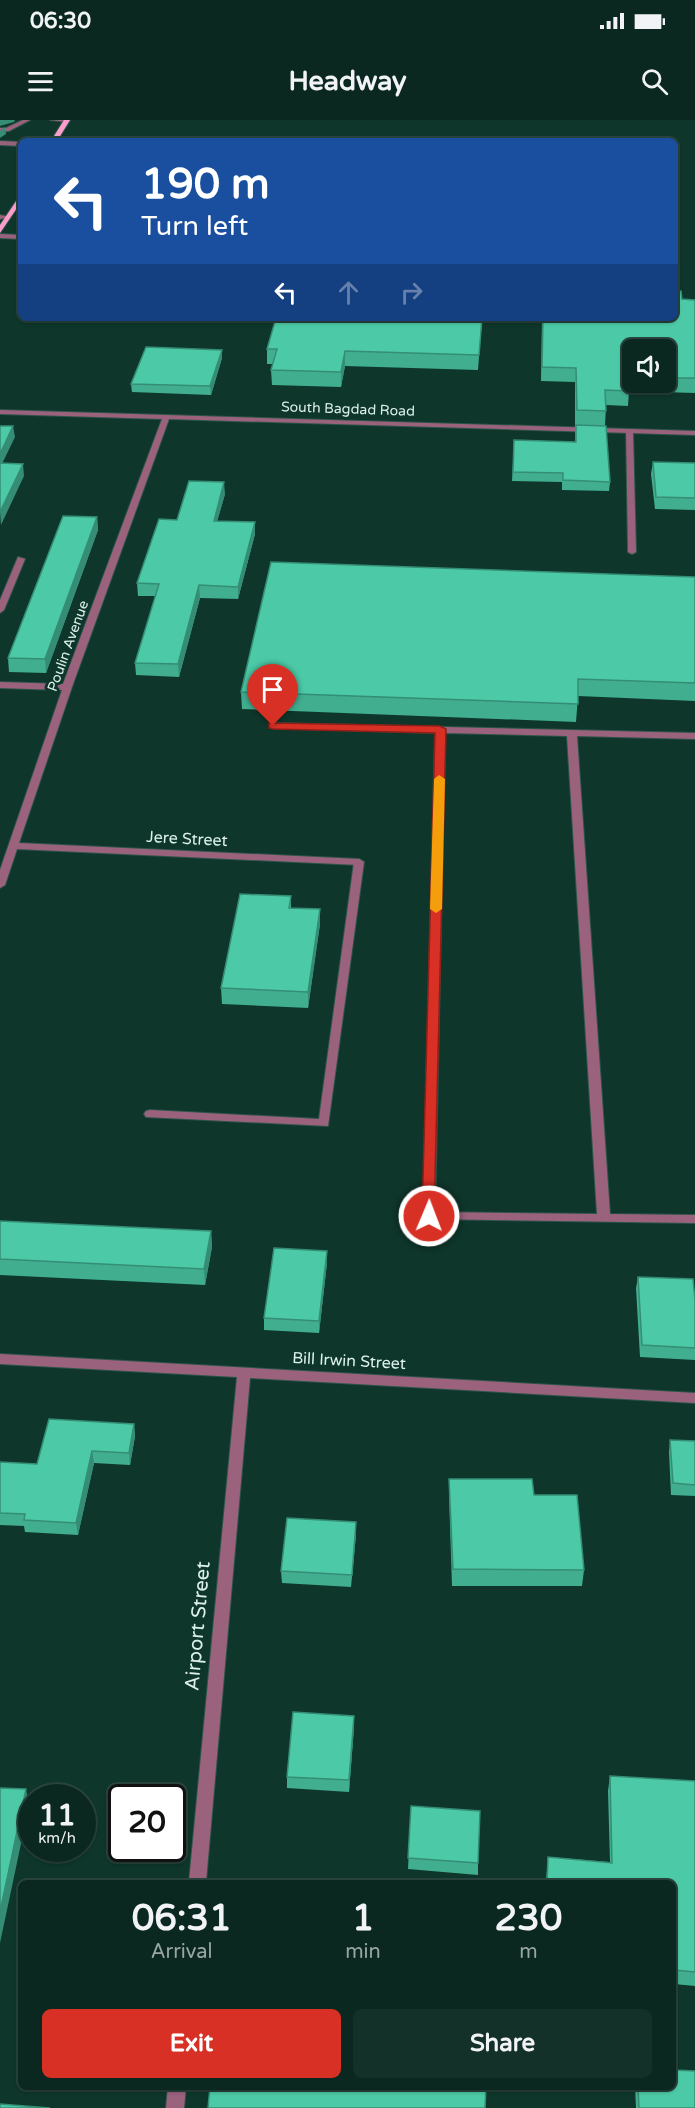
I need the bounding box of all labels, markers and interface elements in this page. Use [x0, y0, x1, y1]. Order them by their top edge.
text: 06:30 [30, 8, 91, 34]
icon: menu [24, 65, 57, 98]
text: Headway [288, 65, 407, 98]
icon: search [638, 65, 671, 98]
text: 190 m [141, 159, 270, 210]
icon: left [42, 162, 120, 240]
text: Turn left [141, 210, 248, 243]
icon: left [269, 276, 302, 309]
icon: ahead [332, 276, 365, 309]
icon: right [395, 276, 428, 309]
map controls [622, 339, 676, 393]
button: sound [622, 339, 676, 393]
street label: South Bagdad Road [281, 398, 415, 420]
street label: Poulin Avenue [44, 598, 92, 694]
pin [247, 664, 298, 726]
icon: arrive [256, 673, 289, 706]
street label: Jere Street [146, 827, 228, 851]
position arrow [397, 1184, 461, 1248]
street label: Bill Irwin Street [292, 1348, 406, 1374]
street label: Airport Street [180, 1560, 216, 1692]
speed limit sign: 20 [108, 1784, 186, 1862]
text: 11 [38, 1797, 76, 1834]
text: km/h [38, 1829, 76, 1847]
text: 06:31 [132, 1897, 232, 1940]
text: 1 [352, 1897, 374, 1940]
text: 230 [494, 1897, 562, 1940]
text: Arrival [151, 1940, 213, 1964]
text: min [345, 1940, 381, 1964]
text: m [519, 1940, 538, 1964]
button: Exit [42, 2009, 341, 2078]
button: Share [353, 2009, 652, 2078]

